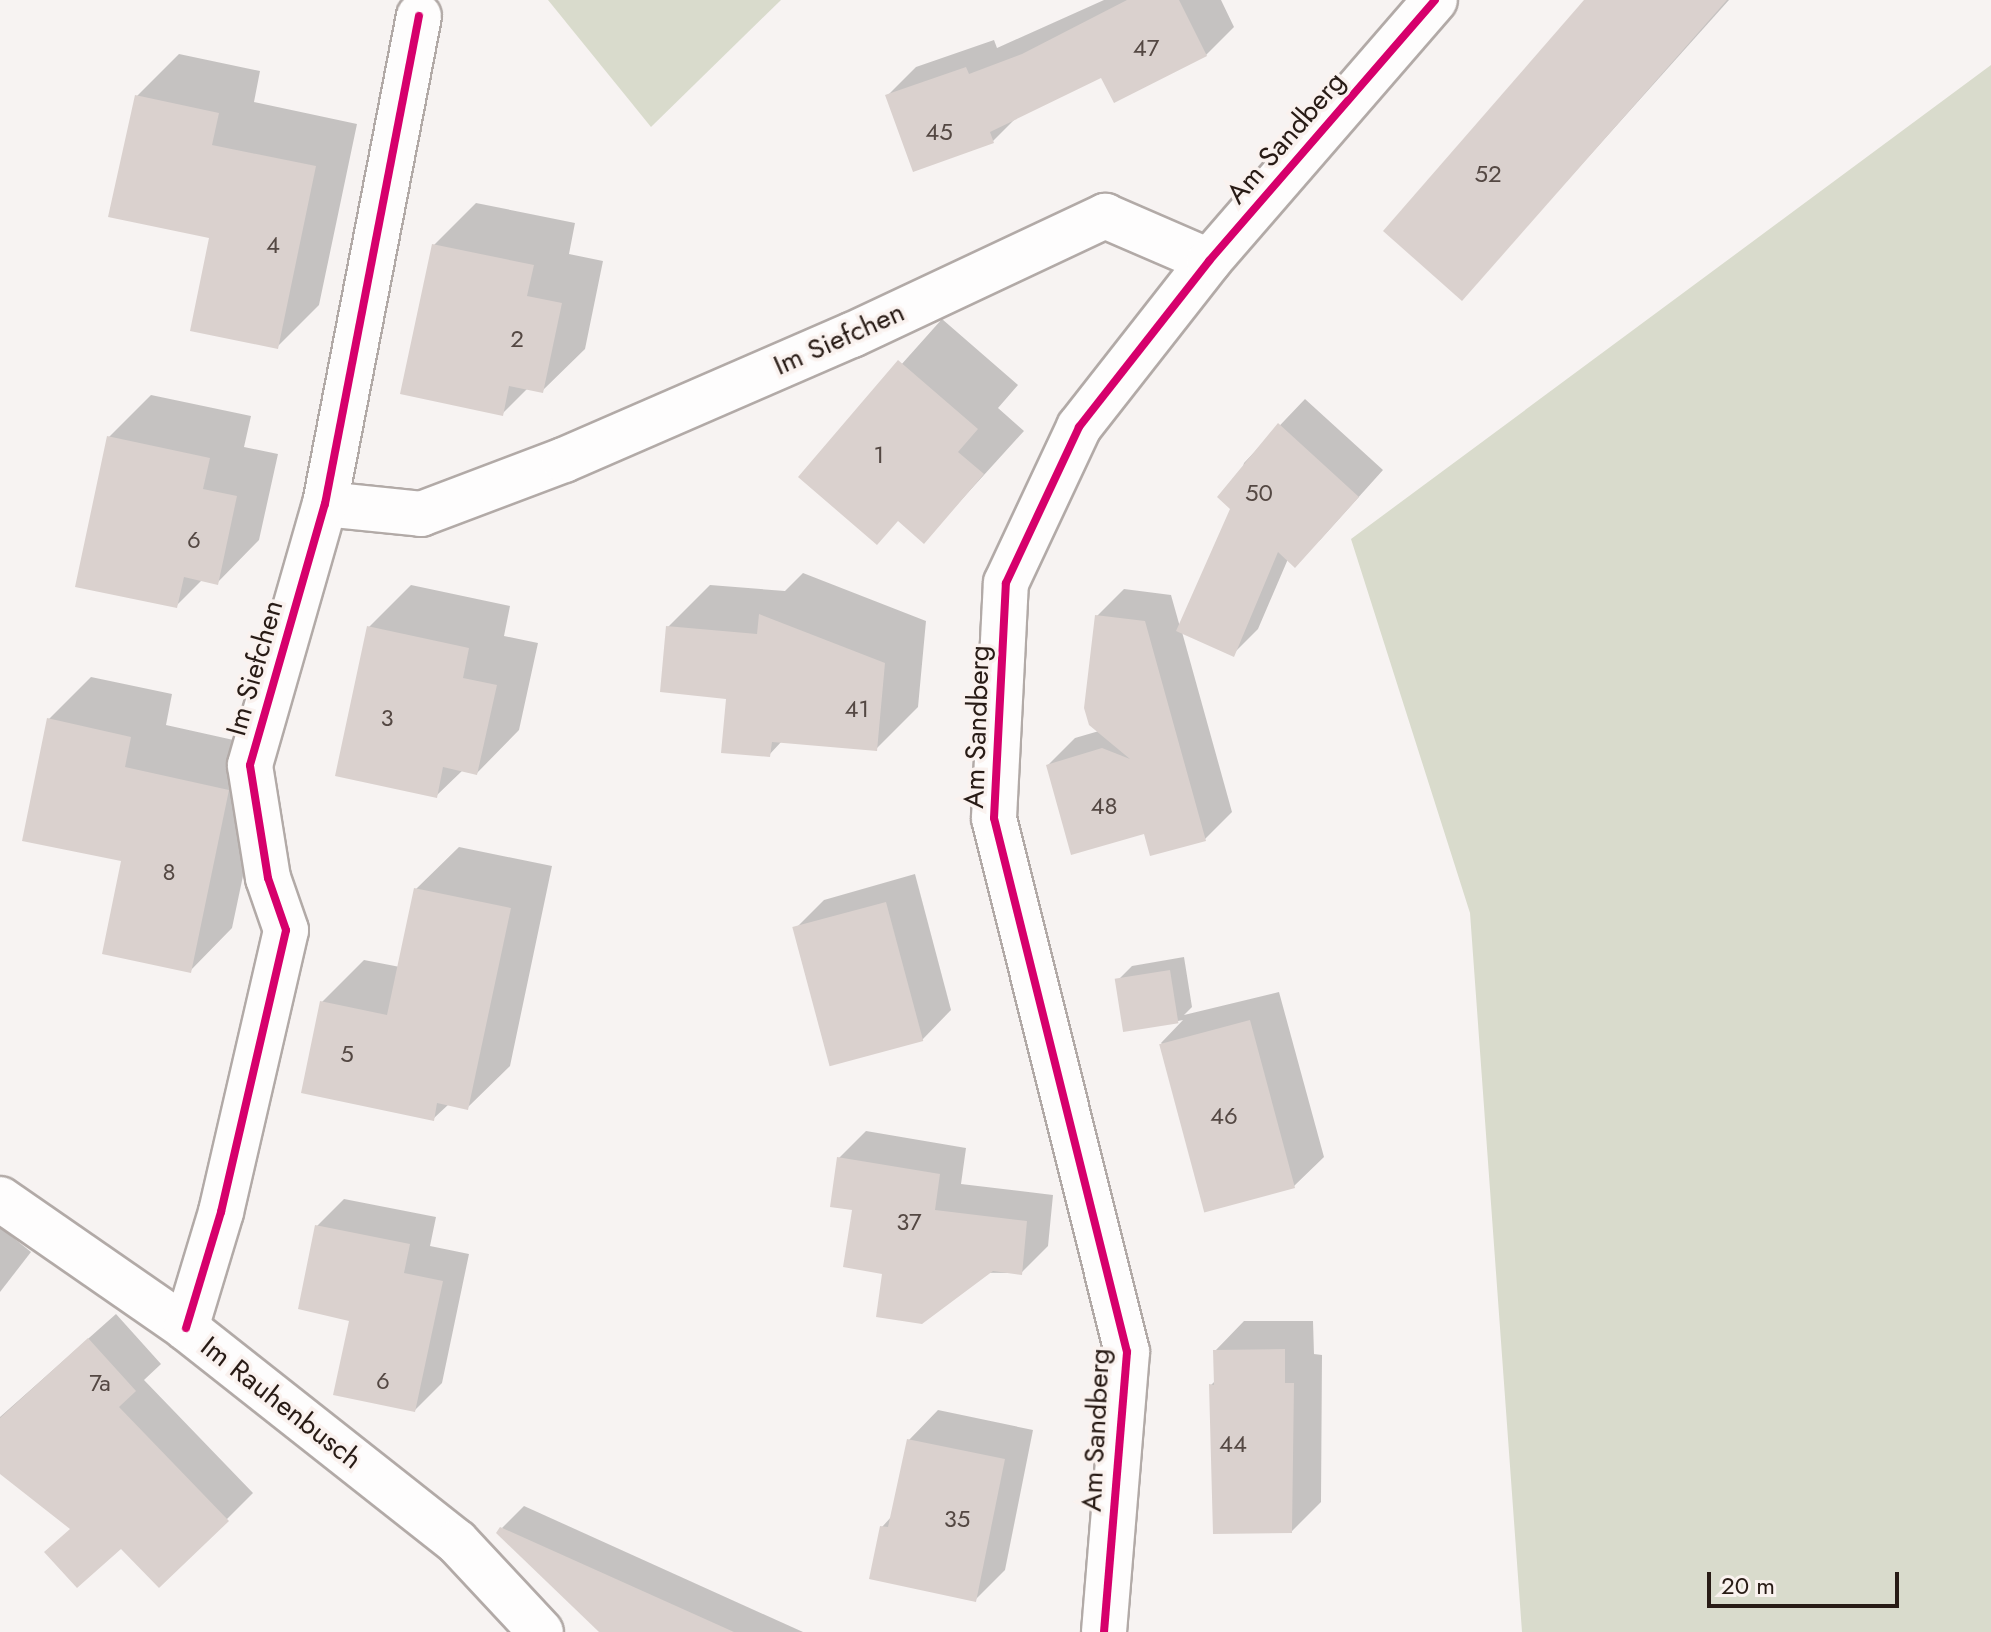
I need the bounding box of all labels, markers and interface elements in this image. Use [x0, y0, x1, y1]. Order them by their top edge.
house number: 47 [1133, 34, 1159, 62]
street label: Am Sandberg [1220, 65, 1352, 211]
house number: 45 [925, 118, 953, 146]
house number: 52 [1474, 160, 1502, 188]
house number: 4 [266, 231, 280, 259]
street label: Im Siefchen [769, 295, 909, 383]
house number: 2 [510, 325, 524, 353]
house number: 1 [874, 441, 884, 469]
house number: 50 [1245, 479, 1273, 507]
house number: 6 [187, 526, 201, 554]
street label: Im Siefchen [220, 596, 290, 740]
street label: Am Sandberg [957, 645, 997, 809]
house number: 41 [845, 695, 869, 723]
house number: 3 [380, 704, 394, 732]
house number: 48 [1090, 792, 1118, 820]
house number: 8 [162, 858, 176, 886]
house number: 5 [340, 1040, 354, 1068]
house number: 46 [1210, 1102, 1238, 1130]
house number: 37 [896, 1208, 922, 1236]
street label: Im Rauhenbusch [194, 1330, 368, 1476]
street label: Am Sandberg [1075, 1347, 1117, 1513]
house number: 6 [376, 1367, 390, 1395]
house number: 7a [89, 1369, 111, 1397]
house number: 44 [1219, 1430, 1247, 1458]
house number: 35 [944, 1505, 970, 1533]
scale bar [1711, 1556, 1903, 1606]
text: 20 m [1721, 1568, 1775, 1603]

